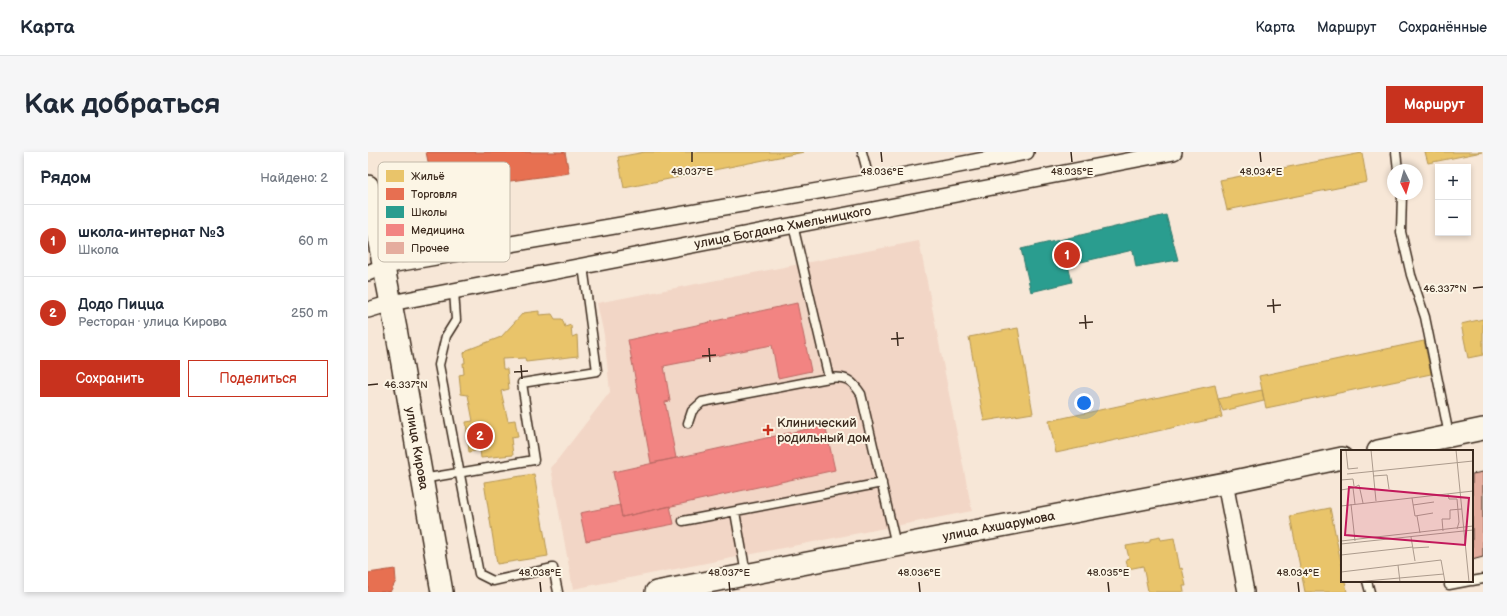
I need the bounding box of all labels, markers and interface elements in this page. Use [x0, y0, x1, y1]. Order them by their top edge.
text: Карта [20, 16, 74, 39]
text: Карта [1256, 19, 1295, 36]
text: Маршрут [1317, 19, 1377, 36]
text: Сохранённые [1399, 19, 1487, 36]
button: Маршрут [1386, 86, 1483, 123]
text: Как добраться [24, 88, 221, 121]
legend [378, 162, 510, 262]
north arrow [1387, 164, 1423, 200]
map controls [1435, 164, 1471, 236]
button: + [1435, 164, 1471, 200]
text: 48.037°E [671, 166, 713, 178]
text: 48.036°E [860, 166, 904, 178]
text: 48.035°E [1051, 166, 1094, 178]
text: 48.034°E [1240, 166, 1283, 178]
text: Рядом [40, 168, 91, 188]
text: Найдено: 2 [260, 170, 328, 186]
text: Жильё [411, 170, 445, 183]
text: Торговля [411, 188, 457, 201]
button: − [1435, 200, 1471, 236]
street label: улица Богдана Хмельницкого [693, 203, 873, 252]
text: Школы [411, 206, 447, 219]
text: школа-интернат №3 [78, 223, 225, 242]
text: Медицина [411, 224, 465, 237]
text: 1 [50, 233, 56, 249]
text: 60 m [298, 233, 328, 249]
pin: 1 [1054, 240, 1080, 270]
text: Школа [78, 242, 119, 258]
text: Прочее [411, 242, 449, 255]
text: 46.337°N [1423, 283, 1467, 295]
text: Додо Пицца [78, 295, 164, 314]
text: 2 [49, 305, 57, 321]
text: 250 m [291, 305, 328, 321]
text: Ресторан · улица Кирова [78, 314, 227, 330]
button: Сохранить [40, 360, 180, 397]
button: Поделиться [188, 360, 328, 397]
text: 46.337°N [384, 379, 428, 391]
your location [1074, 393, 1094, 413]
street label: улица Кирова [402, 406, 432, 491]
place label: Клинический родильный дом [777, 415, 871, 446]
pin: 2 [467, 421, 493, 451]
marker: Клинический родильный дом [762, 424, 774, 436]
inset map [1341, 450, 1473, 582]
street label: улица Ахшарумова [941, 508, 1057, 545]
text: 48.038°E [519, 567, 562, 579]
text: 48.037°E [708, 567, 750, 579]
text: 48.036°E [897, 567, 941, 579]
text: 48.035°E [1087, 567, 1130, 579]
text: 48.034°E [1277, 567, 1320, 579]

